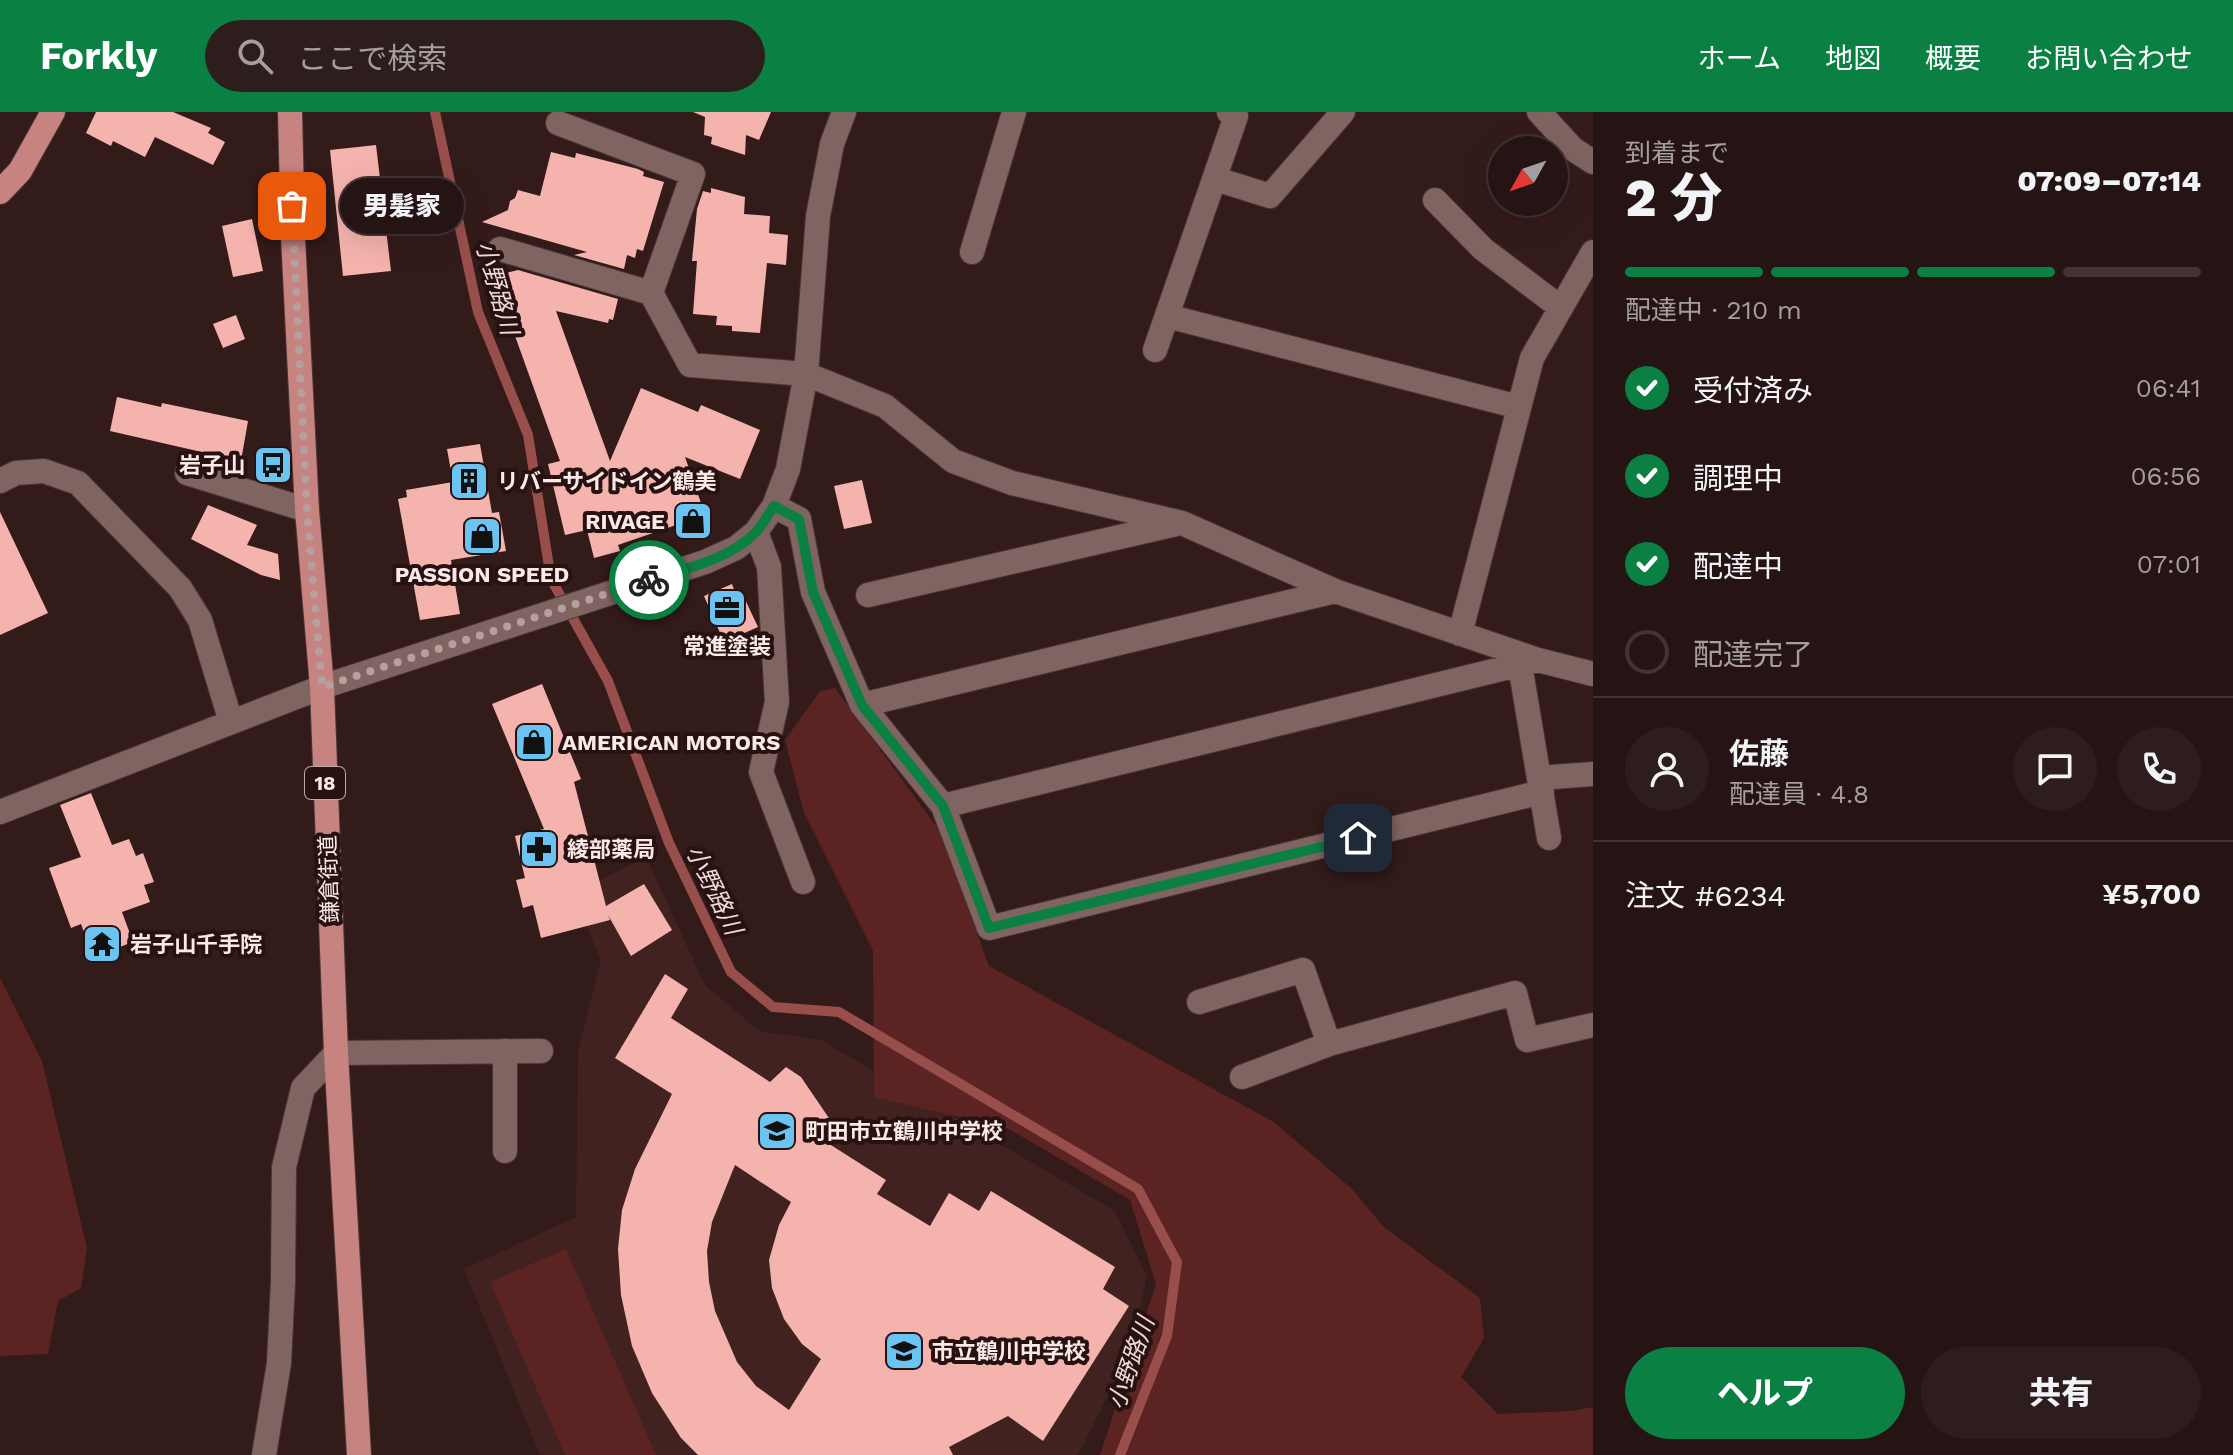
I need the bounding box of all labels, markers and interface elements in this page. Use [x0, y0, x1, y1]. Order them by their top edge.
search box [205, 20, 765, 92]
text: Forkly [40, 34, 157, 78]
icon: search [233, 34, 277, 78]
text: ここで検索 [297, 41, 447, 76]
text: ホーム [1698, 42, 1781, 75]
text: 地図 [1825, 42, 1881, 75]
text: 概要 [1925, 42, 1981, 75]
text: お問い合わせ [2025, 42, 2193, 75]
north arrow [1488, 136, 1568, 216]
map controls [1488, 136, 1568, 216]
text: 到着まで [1625, 138, 1729, 168]
text: 07:09–07:14 [2017, 163, 2201, 198]
text: 2 分 [1625, 168, 1722, 229]
pin [258, 172, 326, 240]
callout: 男髪家 [340, 178, 464, 234]
icon: bag [270, 184, 314, 228]
text: 男髪家 [363, 191, 441, 221]
water label: 小野路川 [470, 238, 525, 341]
text: 配達中 · 210 m [1625, 295, 1802, 325]
icon: check [1625, 366, 1669, 410]
text: 受付済み [1693, 373, 1813, 408]
text: 06:41 [2136, 373, 2201, 403]
bus stop icon: 岩子山 [252, 444, 294, 486]
place label: 岩子山 [179, 453, 245, 478]
icon: check [1625, 454, 1669, 498]
building icon: リバーサイドイン鶴美 [448, 460, 490, 502]
text: 調理中 [1693, 461, 1783, 496]
text: 06:56 [2130, 461, 2201, 491]
place label: リバーサイドイン鶴美 [497, 469, 717, 494]
shop icon: RIVAGE [672, 500, 714, 542]
place label: RIVAGE [585, 509, 665, 534]
shop icon: PASSION SPEED [461, 515, 503, 557]
courier [609, 540, 689, 620]
icon: check [1625, 542, 1669, 586]
text: 配達中 [1693, 549, 1783, 584]
text: 07:01 [2137, 549, 2201, 579]
icon: bike [627, 558, 671, 602]
place label: PASSION SPEED [395, 562, 569, 587]
office icon: 常進塗装 [706, 587, 748, 629]
place label: 常進塗装 [683, 634, 771, 659]
text: 配達完了 [1693, 637, 1813, 672]
shop icon: AMERICAN MOTORS [513, 721, 555, 763]
button: person [1625, 727, 1709, 811]
button: chat [2013, 727, 2097, 811]
button: phone [2117, 727, 2201, 811]
place label: AMERICAN MOTORS [562, 730, 780, 755]
text: 佐藤 [1729, 736, 1789, 771]
road number: 18 [305, 767, 345, 799]
text: 配達員 · 4.8 [1729, 779, 1869, 809]
pin [1324, 804, 1392, 872]
icon: home [1336, 816, 1380, 860]
pharmacy icon: 綾部薬局 [518, 828, 560, 870]
street label: 鎌倉街道 [315, 835, 343, 923]
place label: 綾部薬局 [567, 837, 655, 862]
water label: 小野路川 [680, 841, 749, 942]
text: ¥5,700 [2102, 876, 2201, 911]
text: 注文 #6234 [1625, 878, 1786, 913]
temple icon: 岩子山千手院 [81, 923, 123, 965]
place label: 岩子山千手院 [130, 932, 262, 957]
school or university icon: 町田市立鶴川中学校 [756, 1110, 798, 1152]
place label: 町田市立鶴川中学校 [805, 1119, 1003, 1144]
water label: 小野路川 [1102, 1310, 1161, 1413]
school or university icon: 市立鶴川中学校 [883, 1330, 925, 1372]
place label: 市立鶴川中学校 [932, 1339, 1086, 1364]
button: ヘルプ [1625, 1347, 1905, 1439]
button: 共有 [1921, 1347, 2201, 1439]

